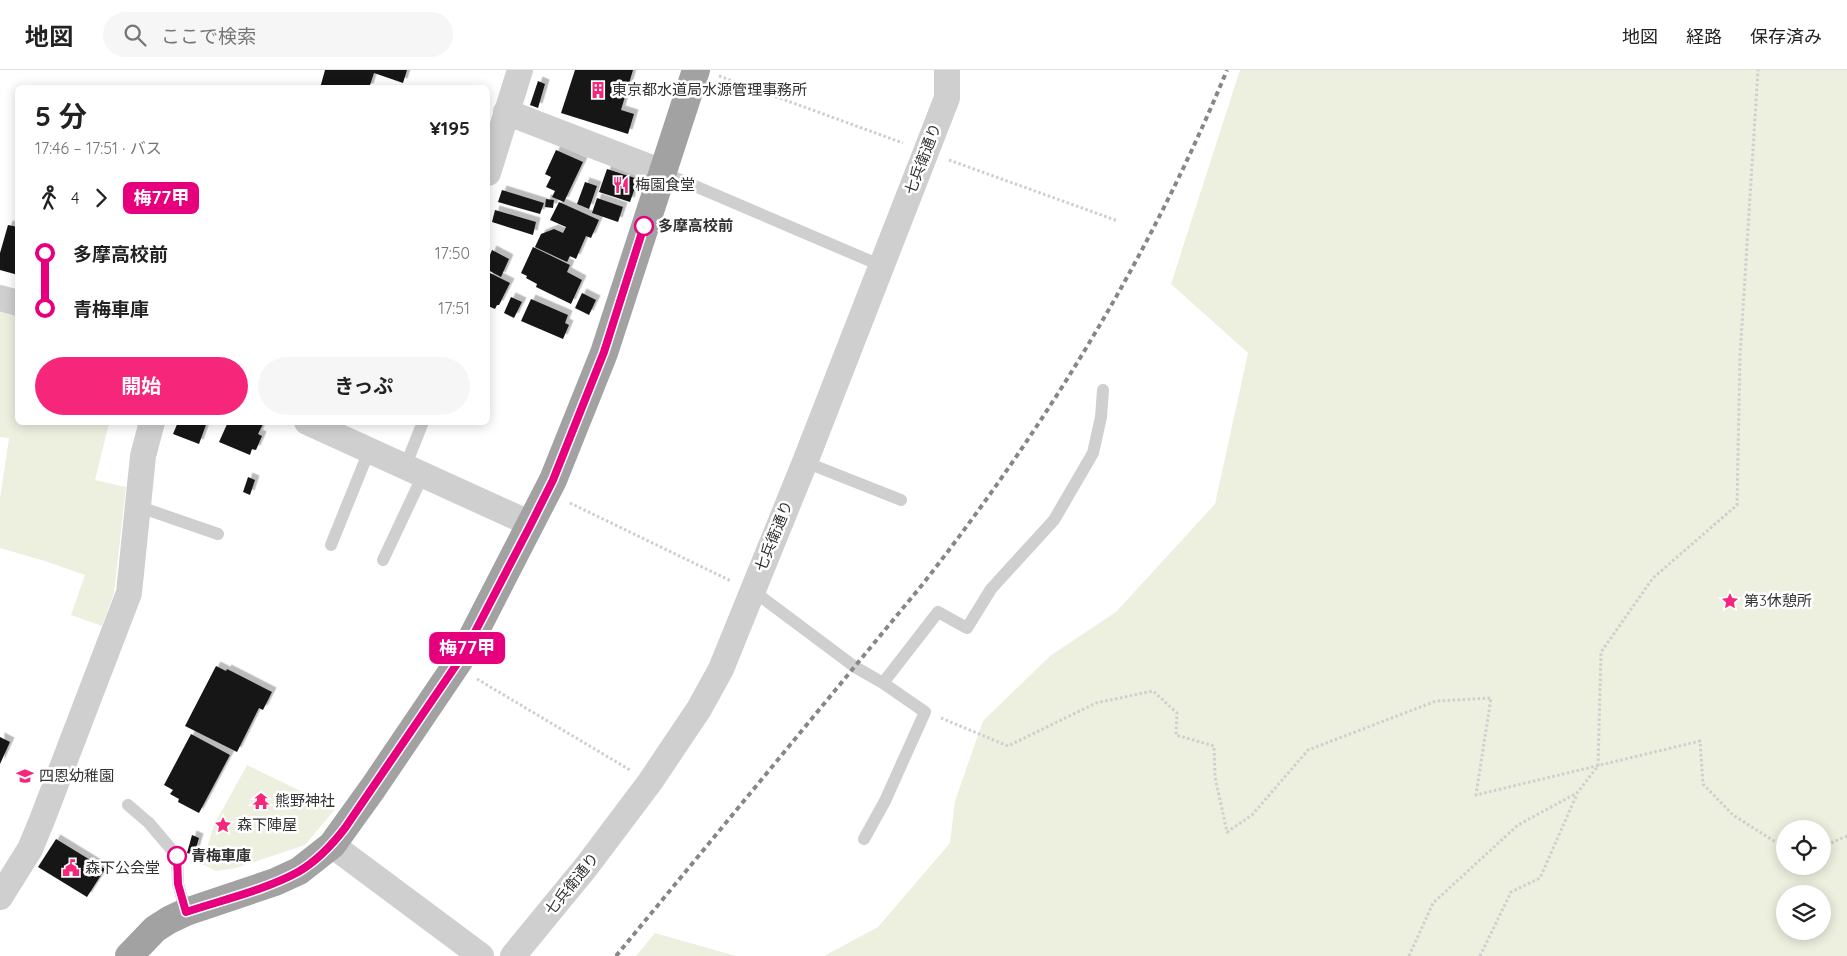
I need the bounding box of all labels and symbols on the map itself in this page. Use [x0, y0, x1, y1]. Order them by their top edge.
building icon: 東京都水道局水源管理事務所 [588, 80, 608, 100]
place label: 東京都水道局水源管理事務所 [612, 80, 807, 99]
street label: 七兵衛通り [900, 120, 945, 197]
restaurant icon: 梅園食堂 [611, 175, 631, 195]
place label: 梅園食堂 [635, 175, 695, 194]
marker: 多摩高校前 [634, 216, 654, 236]
place label: 多摩高校前 [658, 216, 733, 235]
street label: 七兵衛通り [751, 497, 796, 574]
place icon: 第3休憩所 [1720, 591, 1740, 611]
place label: 第3休憩所 [1744, 591, 1812, 610]
line badge: 梅77甲 [432, 632, 502, 664]
school or university icon: 四恩幼稚園 [15, 766, 35, 786]
place label: 四恩幼稚園 [39, 766, 114, 785]
temple icon: 熊野神社 [251, 791, 271, 811]
place label: 熊野神社 [275, 791, 335, 810]
place icon: 森下陣屋 [213, 815, 233, 835]
place label: 森下陣屋 [237, 815, 297, 834]
marker: 青梅車庫 [167, 846, 187, 866]
place label: 青梅車庫 [191, 846, 251, 865]
street label: 七兵衛通り [541, 849, 603, 919]
public building icon: 森下公会堂 [61, 858, 81, 878]
place label: 森下公会堂 [85, 858, 160, 877]

